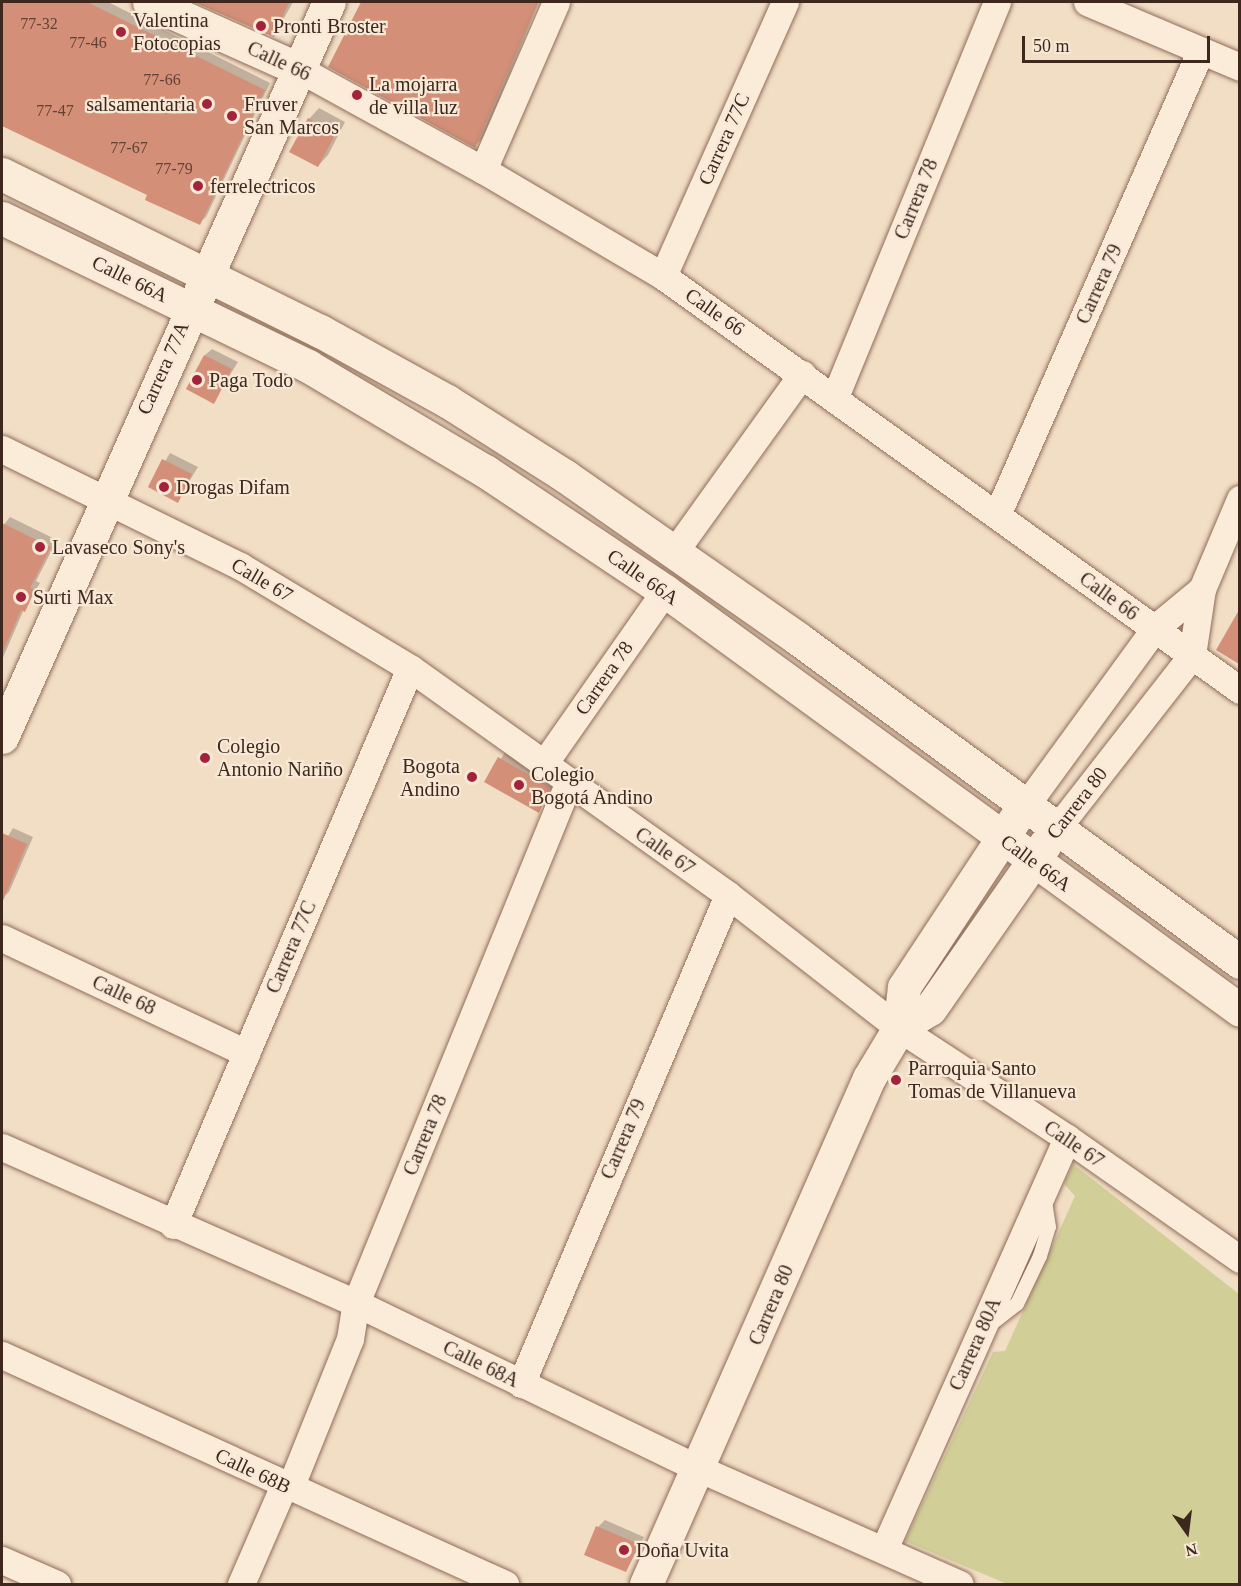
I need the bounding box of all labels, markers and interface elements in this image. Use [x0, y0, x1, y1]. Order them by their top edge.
place label: Valentina Fotocopias [133, 8, 221, 55]
house number: 77-32 [20, 14, 58, 34]
place label: Pronti Broster [273, 14, 386, 38]
marker: Pronti Broster [254, 19, 268, 33]
scale bar [1025, 24, 1212, 62]
marker: Valentina Fotocopias [114, 25, 128, 39]
house number: 77-46 [69, 33, 107, 53]
street label: Calle 66 [243, 36, 315, 86]
text: 50 m [1033, 36, 1070, 56]
house number: 77-66 [143, 70, 181, 90]
place label: La mojarra de villa luz [369, 72, 458, 119]
marker: La mojarra de villa luz [350, 88, 364, 102]
street label: Carrera 77C [693, 89, 755, 189]
place label: salsamentaria [86, 92, 195, 116]
place label: Fruver San Marcos [244, 92, 339, 139]
marker: salsamentaria [200, 97, 214, 111]
house number: 77-47 [36, 101, 74, 121]
marker: Fruver San Marcos [225, 109, 239, 123]
house number: 77-67 [110, 138, 148, 158]
street label: Carrera 78 [889, 155, 943, 243]
house number: 77-79 [155, 159, 193, 179]
place label: ferrelectricos [210, 174, 315, 198]
marker: ferrelectricos [191, 179, 205, 193]
street label: Carrera 79 [1071, 240, 1127, 328]
street label: Calle 66A [88, 250, 172, 308]
street label: Calle 66 [681, 283, 749, 341]
street label: Carrera 77A [132, 318, 194, 418]
place label: Paga Todo [209, 368, 294, 392]
marker: Paga Todo [190, 373, 204, 387]
place label: Drogas Difam [176, 475, 290, 499]
marker: Drogas Difam [157, 480, 171, 494]
place label: Lavaseco Sony's [52, 535, 185, 559]
marker: Lavaseco Sony's [33, 540, 47, 554]
street label: Calle 66A [603, 544, 683, 610]
street label: Calle 67 [227, 553, 297, 607]
street label: Calle 66 [1075, 567, 1143, 625]
place label: Surti Max [33, 585, 114, 609]
marker: Surti Max [14, 590, 28, 604]
street label: Carrera 78 [570, 636, 638, 720]
place label: Colegio Antonio Nariño [217, 734, 343, 781]
marker: Colegio Antonio Nariño [198, 751, 212, 765]
place label: Bogota Andino [400, 754, 460, 801]
place label: Colegio Bogotá Andino [531, 762, 654, 809]
street label: Carrera 80 [1041, 762, 1113, 844]
marker: Bogota Andino [465, 770, 479, 784]
marker: Colegio Bogotá Andino [512, 778, 526, 792]
street label: Calle 67 [631, 822, 699, 880]
street label: Calle 66A [996, 829, 1076, 897]
street label: Carrera 77C [261, 897, 321, 997]
street label: Calle 68 [88, 970, 160, 1020]
place label: Parroquia Santo Tomas de Villanueva [908, 1056, 1076, 1103]
marker: Parroquia Santo Tomas de Villanueva [889, 1073, 903, 1087]
street label: Carrera 78 [398, 1091, 452, 1179]
street label: Carrera 79 [595, 1095, 651, 1183]
street label: Calle 67 [1039, 1115, 1109, 1173]
street label: Carrera 80 [743, 1261, 799, 1349]
street label: Carrera 80A [944, 1294, 1006, 1394]
street label: Calle 68A [439, 1335, 523, 1393]
street label: Calle 68B [211, 1443, 295, 1499]
north arrow [1157, 1502, 1217, 1562]
place label: Doña Uvita [636, 1538, 729, 1562]
text: N [1184, 1540, 1199, 1560]
marker: Doña Uvita [617, 1543, 631, 1557]

